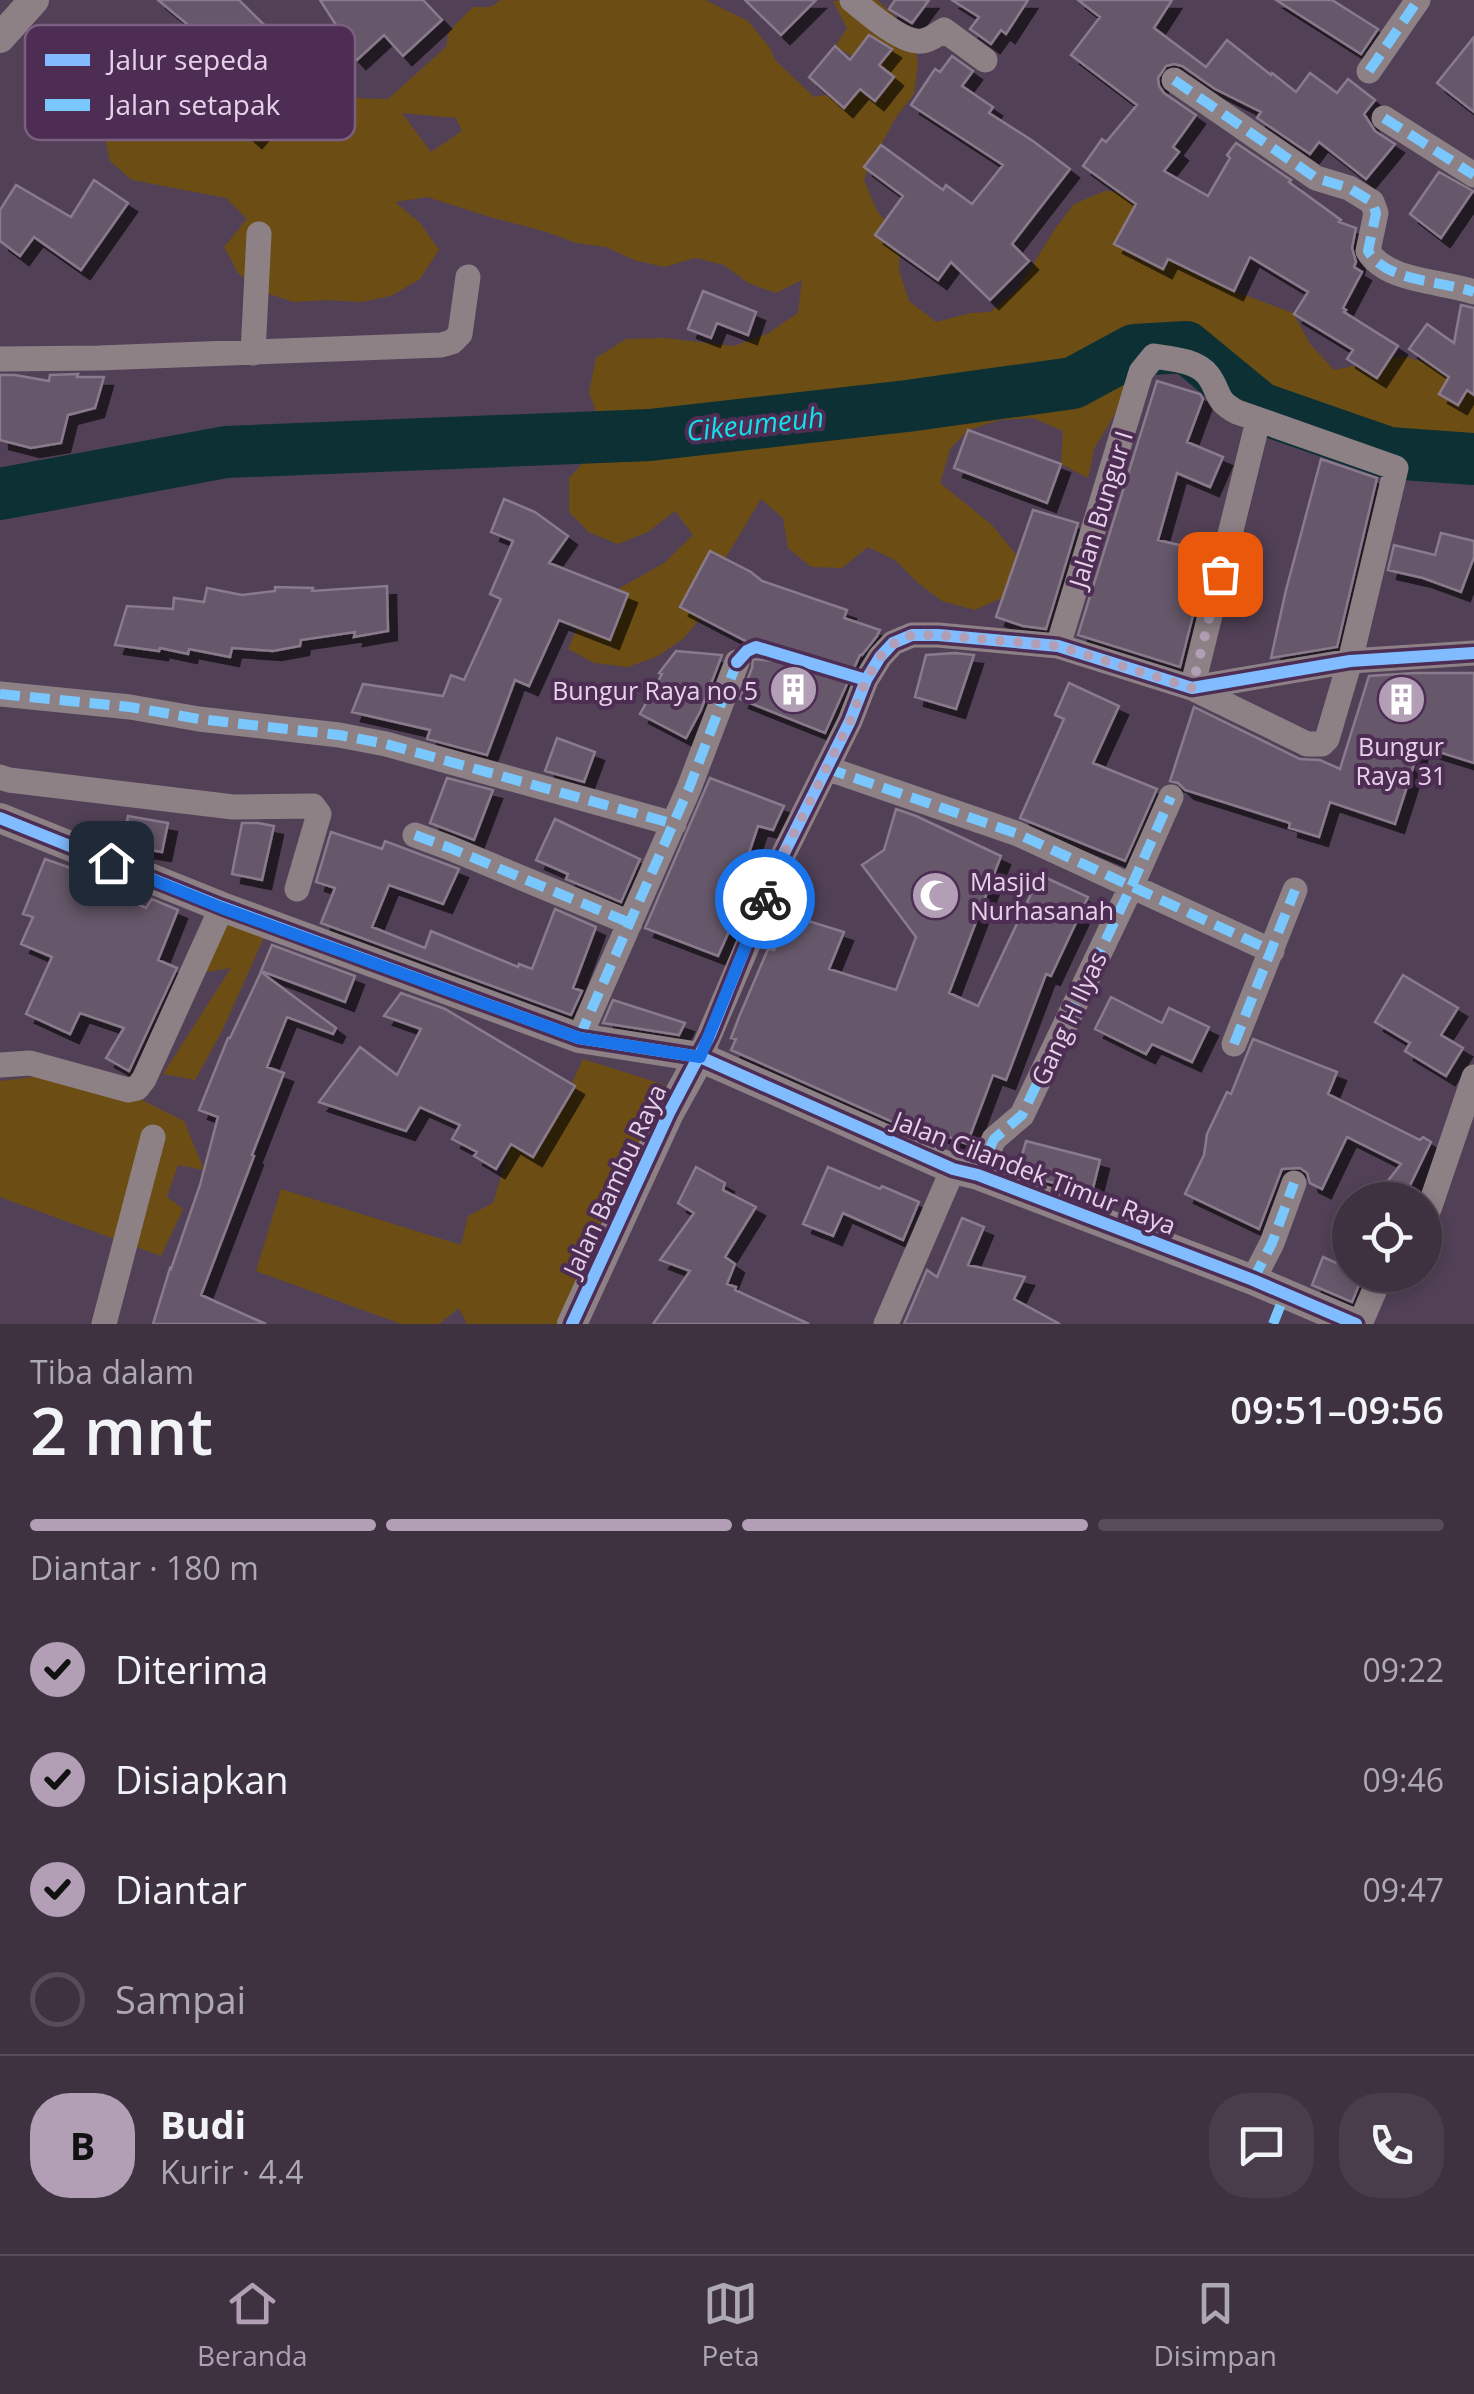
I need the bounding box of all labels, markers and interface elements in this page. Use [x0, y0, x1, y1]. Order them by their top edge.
legend [25, 25, 355, 140]
text: Jalur sepeda [105, 40, 269, 78]
text: Jalan setapak [105, 85, 280, 123]
water label: Cikeumeuh [684, 397, 826, 449]
street label: Jalan Bungur I [1059, 427, 1140, 593]
pin [1178, 532, 1263, 617]
icon: bag [1193, 547, 1248, 602]
building icon: Bungur Raya no 5 [767, 664, 819, 716]
place label: Bungur Raya no 5 [552, 673, 758, 707]
building icon: Bungur Raya 31 [1375, 674, 1427, 726]
place label: Bungur Raya 31 [1356, 729, 1446, 792]
pin [69, 821, 154, 906]
icon: home [84, 836, 139, 891]
courier [715, 849, 815, 949]
place label: Masjid Nurhasanah [970, 864, 1114, 927]
mosque icon: Masjid Nurhasanah [909, 869, 961, 921]
icon: bike [738, 872, 793, 927]
street label: Gang H Ilyas [1022, 946, 1114, 1090]
street label: Jalan Bambu Raya [554, 1078, 674, 1284]
street label: Jalan Cilandek Timur Raya [887, 1102, 1181, 1242]
map controls [1332, 1182, 1442, 1292]
button: locate [1332, 1182, 1442, 1292]
text: Tiba dalam [30, 1350, 194, 1393]
text: 09:51–09:56 [1230, 1383, 1444, 1435]
text: 2 mnt [30, 1386, 213, 1474]
text: Diantar · 180 m [30, 1546, 259, 1589]
icon: check [30, 1642, 85, 1697]
text: Diterima [115, 1643, 268, 1695]
text: 09:22 [1362, 1648, 1444, 1691]
icon: check [30, 1752, 85, 1807]
text: Disiapkan [115, 1753, 289, 1805]
text: 09:46 [1362, 1758, 1444, 1801]
icon: check [30, 1862, 85, 1917]
text: Diantar [115, 1863, 247, 1915]
text: 09:47 [1362, 1868, 1444, 1911]
text: Sampai [115, 1973, 246, 2025]
button: chat [1209, 2093, 1314, 2198]
button: phone [1339, 2093, 1444, 2198]
text: Budi [160, 2098, 246, 2150]
text: B [70, 2119, 95, 2171]
text: Kurir · 4.4 [160, 2150, 303, 2193]
tab: Beranda [197, 2276, 308, 2374]
tab: Peta [701, 2276, 760, 2374]
tab: Disimpan [1153, 2276, 1277, 2374]

